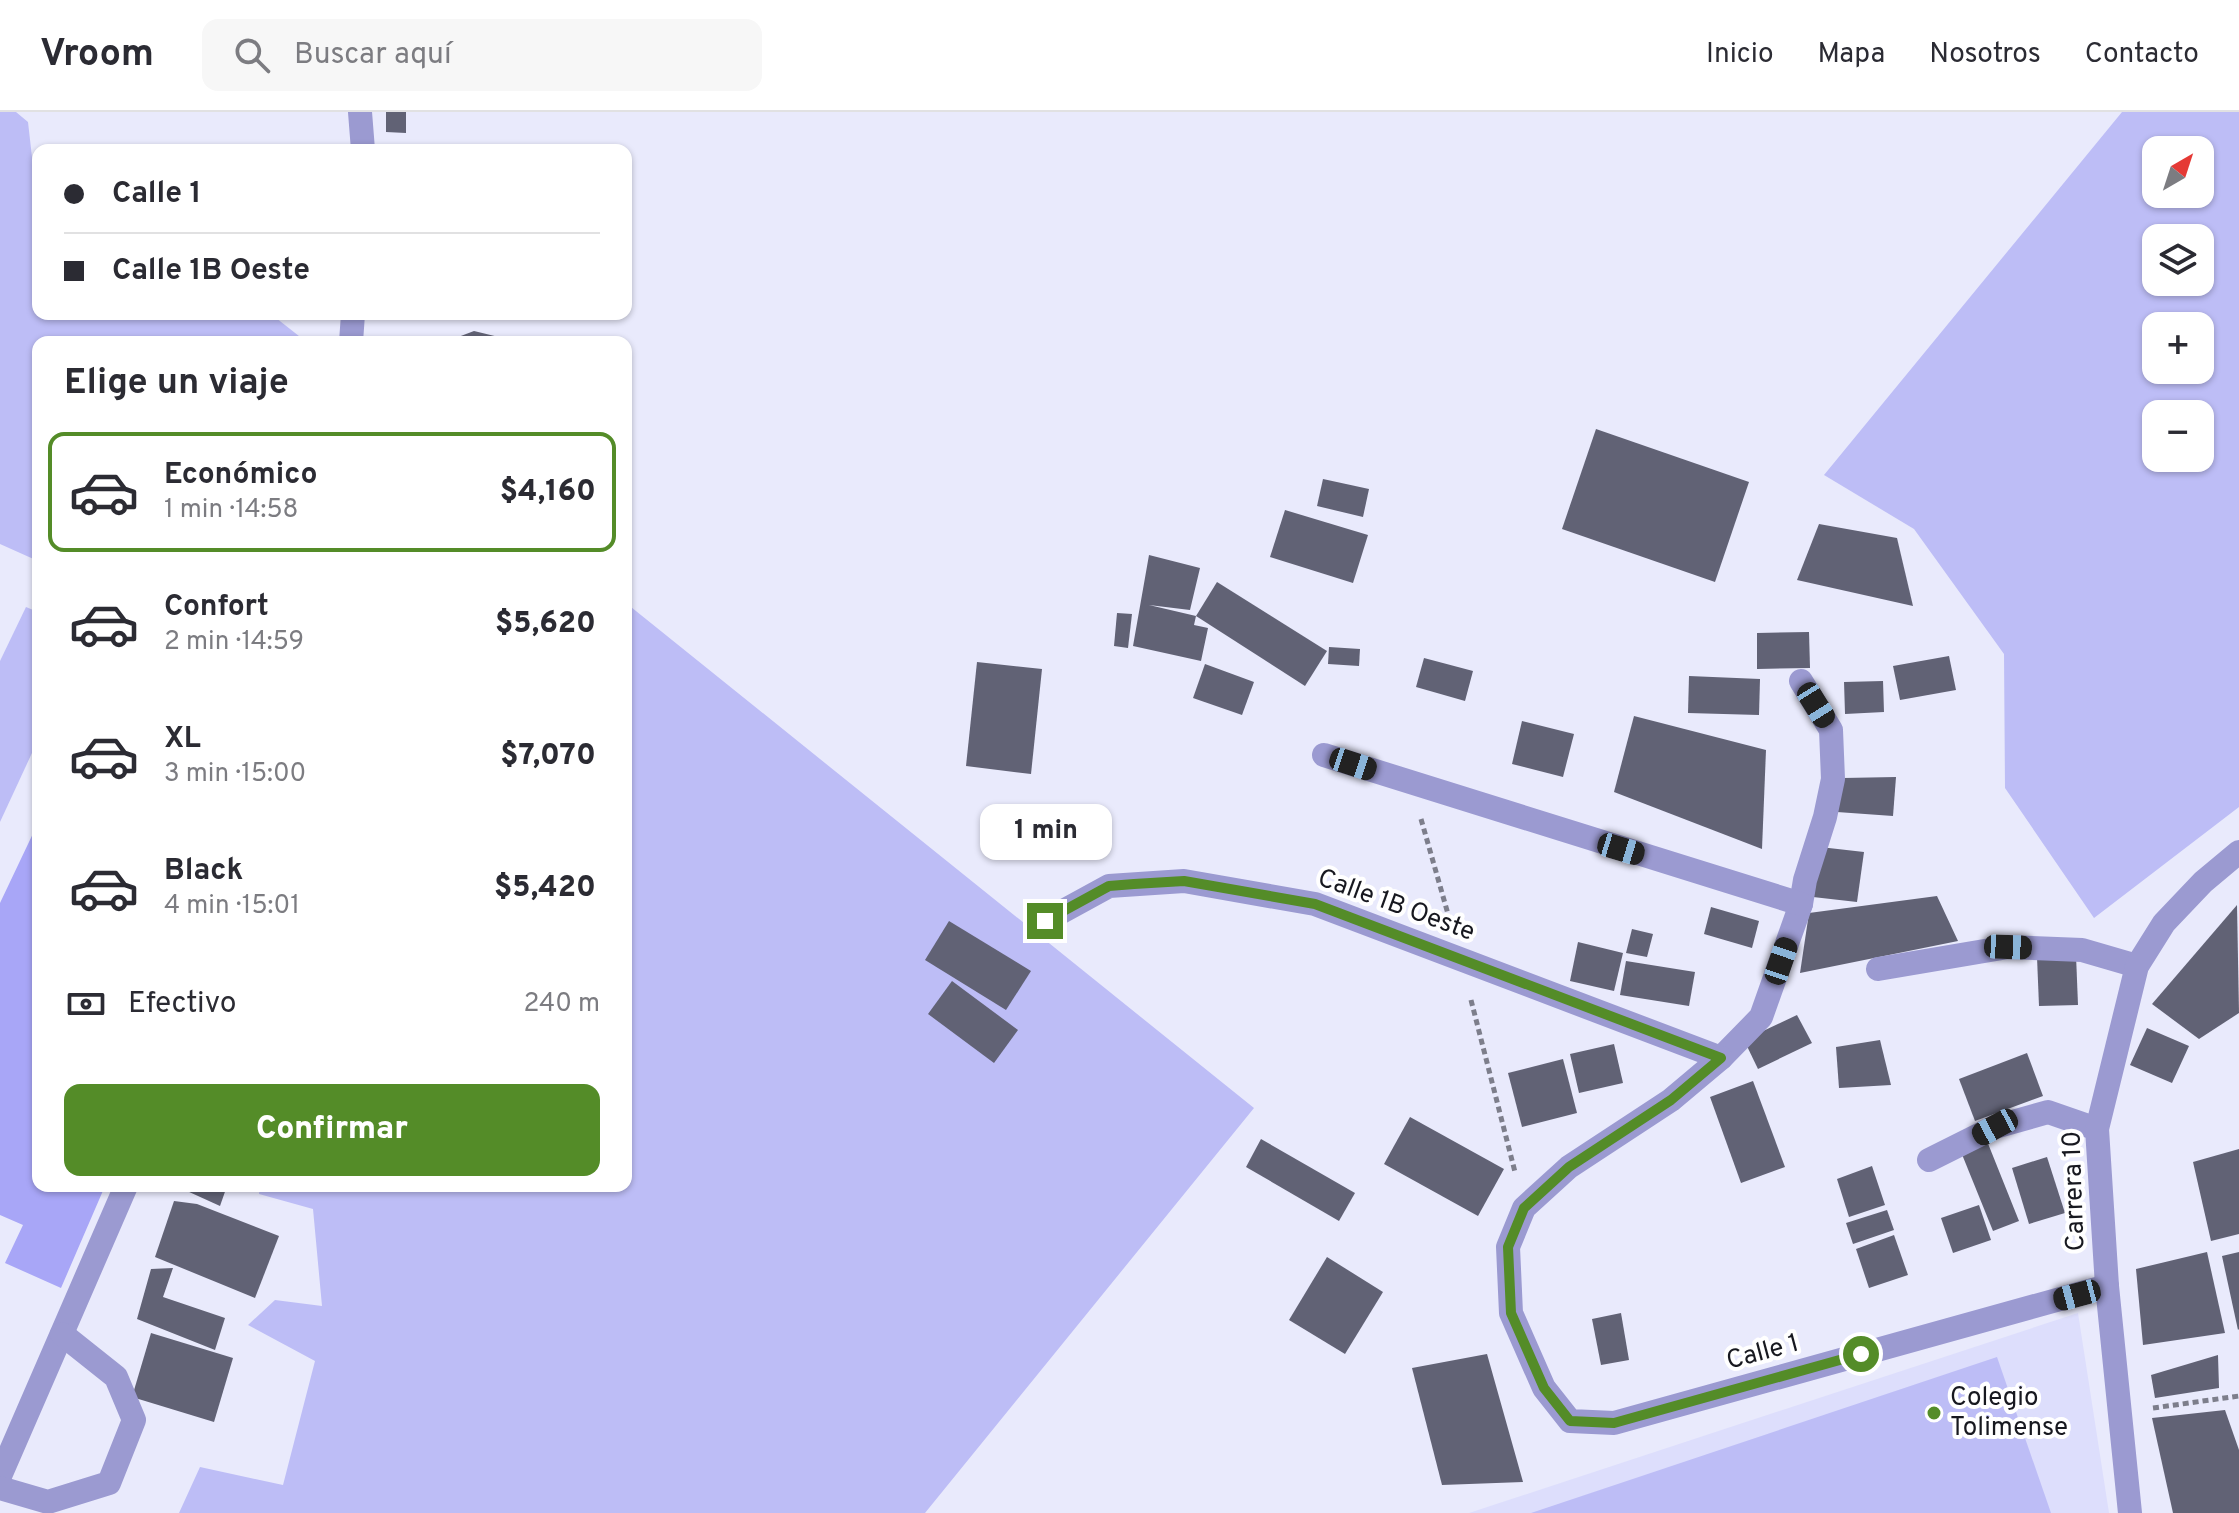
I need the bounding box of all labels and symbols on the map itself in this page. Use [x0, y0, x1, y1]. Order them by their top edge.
north arrow [2142, 136, 2214, 208]
car [1793, 678, 1839, 732]
car [1326, 745, 1380, 783]
callout: 1 min [979, 805, 1111, 861]
car [1595, 831, 1647, 867]
street label: Calle 1B Oeste [1313, 862, 1479, 950]
route end [1027, 903, 1063, 939]
car [1762, 934, 1800, 988]
car [1984, 934, 2032, 960]
car [1968, 1105, 2022, 1149]
street label: Carrera 10 [2056, 1130, 2094, 1252]
car [2051, 1277, 2103, 1313]
street label: Calle 1 [1723, 1327, 1803, 1379]
route start [1843, 1336, 1879, 1372]
place label: Colegio Tolimense [1950, 1382, 2068, 1445]
marker: Colegio Tolimense [1925, 1404, 1943, 1422]

